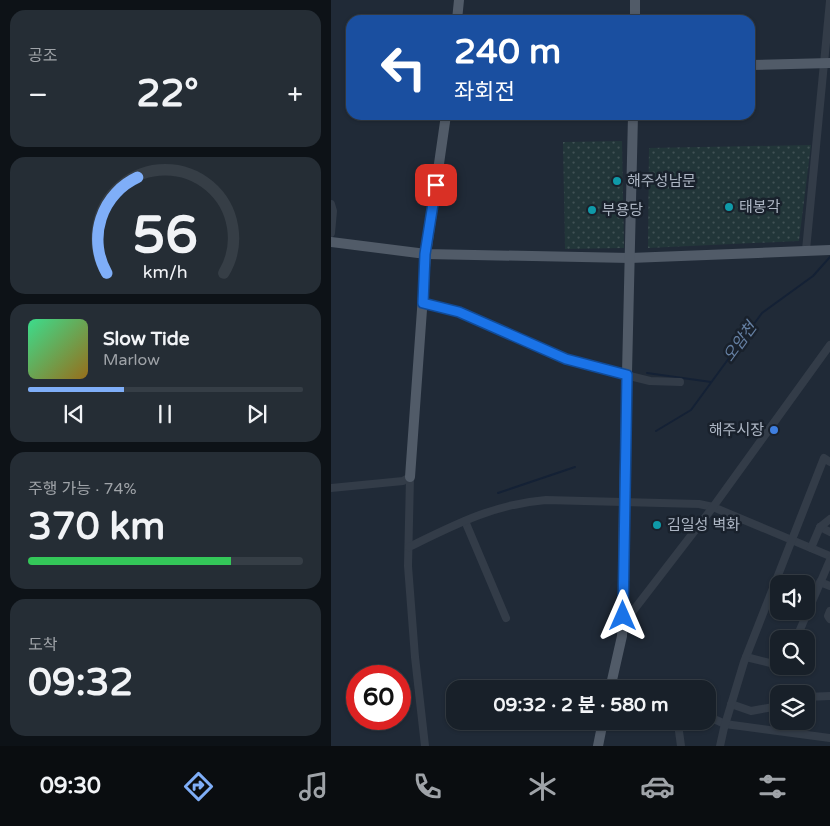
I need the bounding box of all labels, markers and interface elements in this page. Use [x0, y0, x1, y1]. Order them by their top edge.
text: 240 m [454, 31, 561, 73]
icon: left [371, 35, 436, 100]
text: 공조 [28, 46, 57, 66]
text: 22° [137, 71, 199, 117]
text: − [28, 78, 48, 112]
text: + [287, 78, 303, 112]
text: 좌회전 [454, 79, 515, 105]
pin [415, 164, 457, 206]
icon: arrive [422, 171, 450, 199]
place label: 해주성남문 [627, 172, 696, 190]
marker: 해주성남문 [611, 175, 623, 187]
place label: 태봉각 [739, 198, 781, 216]
place label: 부용당 [602, 201, 644, 219]
marker: 태봉각 [723, 201, 735, 213]
text: 56 [133, 204, 198, 267]
marker: 부용당 [586, 204, 598, 216]
text: km/h [143, 262, 188, 283]
water label: 오암천 [719, 316, 762, 366]
text: Slow Tide [103, 328, 190, 350]
text: Marlow [103, 350, 160, 370]
icon: previous [60, 400, 88, 428]
icon: pause [151, 400, 179, 428]
icon: next [243, 400, 271, 428]
place label: 해주시장 [709, 421, 764, 439]
marker: 해주시장 [768, 424, 780, 436]
text: 주행 가능 · 74% [28, 479, 137, 499]
text: 370 km [28, 504, 165, 550]
place label: 김일성 벽화 [667, 516, 740, 534]
marker: 김일성 벽화 [651, 519, 663, 531]
map controls [770, 575, 815, 730]
button: sound [770, 575, 815, 620]
position arrow [596, 589, 648, 641]
button: search [770, 630, 815, 675]
text: 도착 [28, 635, 57, 655]
text: 09:32 [28, 660, 133, 706]
speed limit sign: 60 [346, 665, 411, 730]
button: layers [770, 685, 815, 730]
text: 09:32 · 2 분 · 580 m [494, 694, 668, 716]
icon: directions [181, 769, 216, 804]
icon: music [296, 769, 331, 804]
icon: phone [410, 769, 445, 804]
icon: climate [525, 769, 560, 804]
icon: car [640, 769, 675, 804]
icon: filters [755, 769, 790, 804]
text: 09:30 [40, 773, 101, 799]

